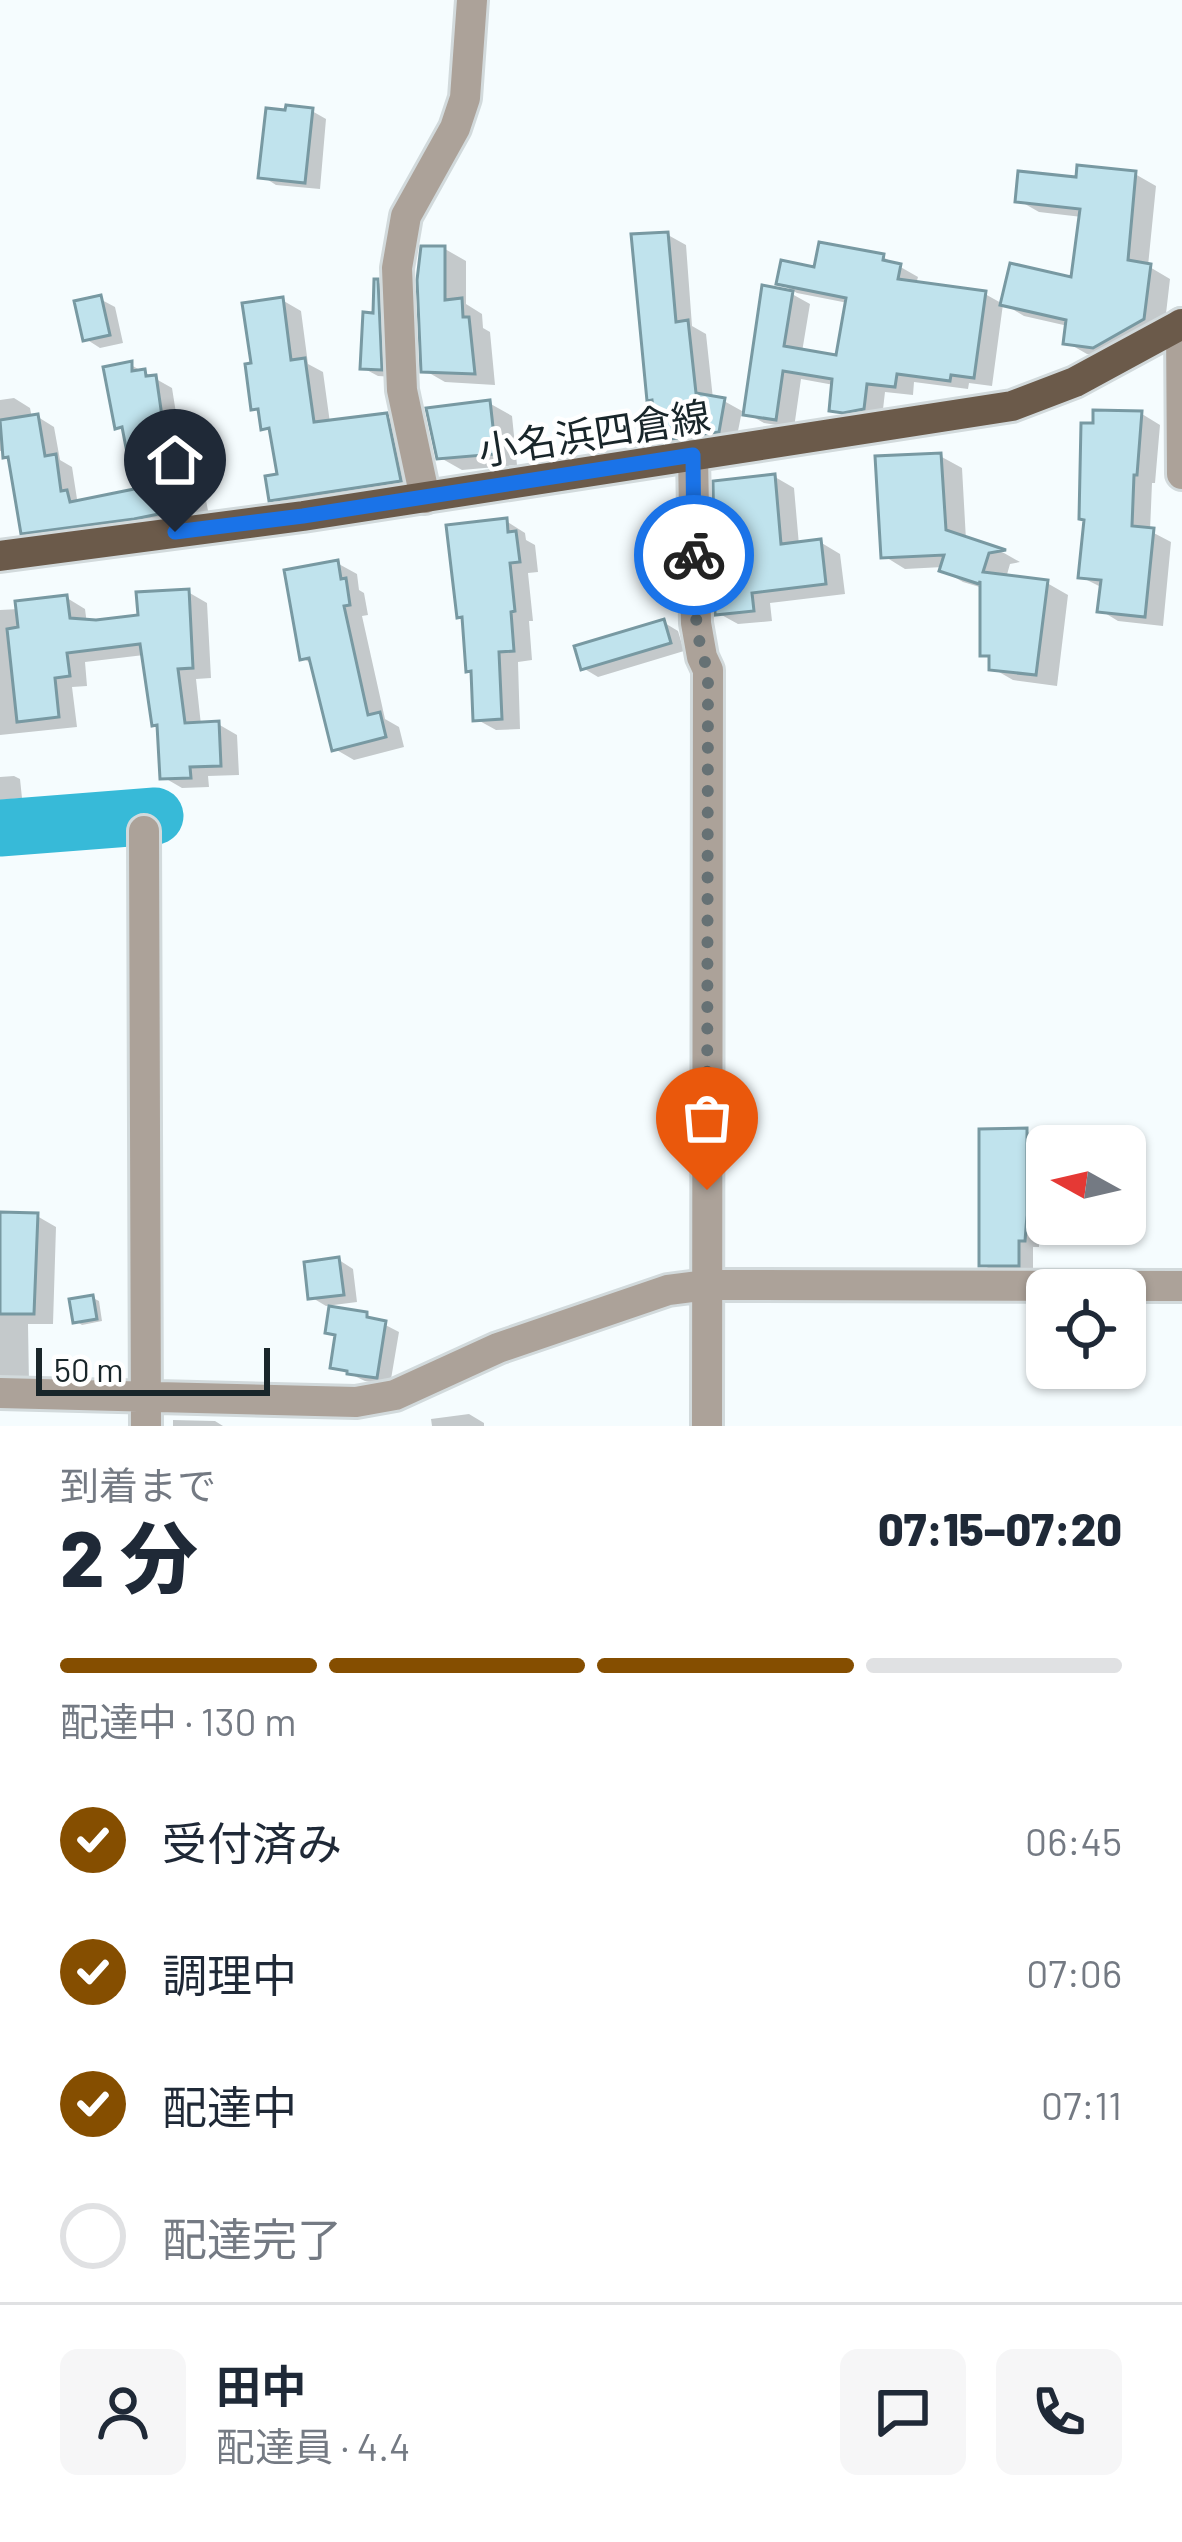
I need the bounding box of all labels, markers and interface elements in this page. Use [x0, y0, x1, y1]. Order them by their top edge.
street label: 小名浜四倉線 [475, 390, 713, 474]
pin [124, 409, 226, 532]
icon: home [142, 427, 208, 493]
courier [634, 495, 754, 615]
icon: bike [661, 522, 727, 588]
pin [656, 1067, 758, 1190]
icon: bag [674, 1085, 740, 1151]
north arrow [1026, 1125, 1146, 1245]
map controls [1026, 1125, 1146, 1389]
button: locate [1026, 1269, 1146, 1389]
scale bar [36, 1342, 270, 1395]
text: 50 m [54, 1349, 124, 1389]
text: 到着まで [60, 1461, 216, 1508]
text: 07:15–07:20 [878, 1501, 1122, 1555]
text: 2 分 [60, 1509, 198, 1603]
text: 配達中 · 130 m [60, 1697, 297, 1744]
icon: check [60, 1807, 126, 1873]
text: 受付済み [162, 1815, 342, 1869]
text: 06:45 [1025, 1817, 1122, 1864]
icon: check [60, 1939, 126, 2005]
text: 調理中 [162, 1947, 297, 2001]
text: 07:06 [1026, 1949, 1122, 1996]
icon: check [60, 2071, 126, 2137]
text: 配達中 [162, 2079, 297, 2133]
text: 07:11 [1041, 2081, 1122, 2128]
text: 配達完了 [162, 2211, 342, 2265]
button: person [60, 2349, 186, 2475]
button: chat [840, 2349, 966, 2475]
button: phone [996, 2349, 1122, 2475]
text: 田中 [216, 2358, 306, 2412]
text: 配達員 · 4.4 [216, 2422, 411, 2469]

